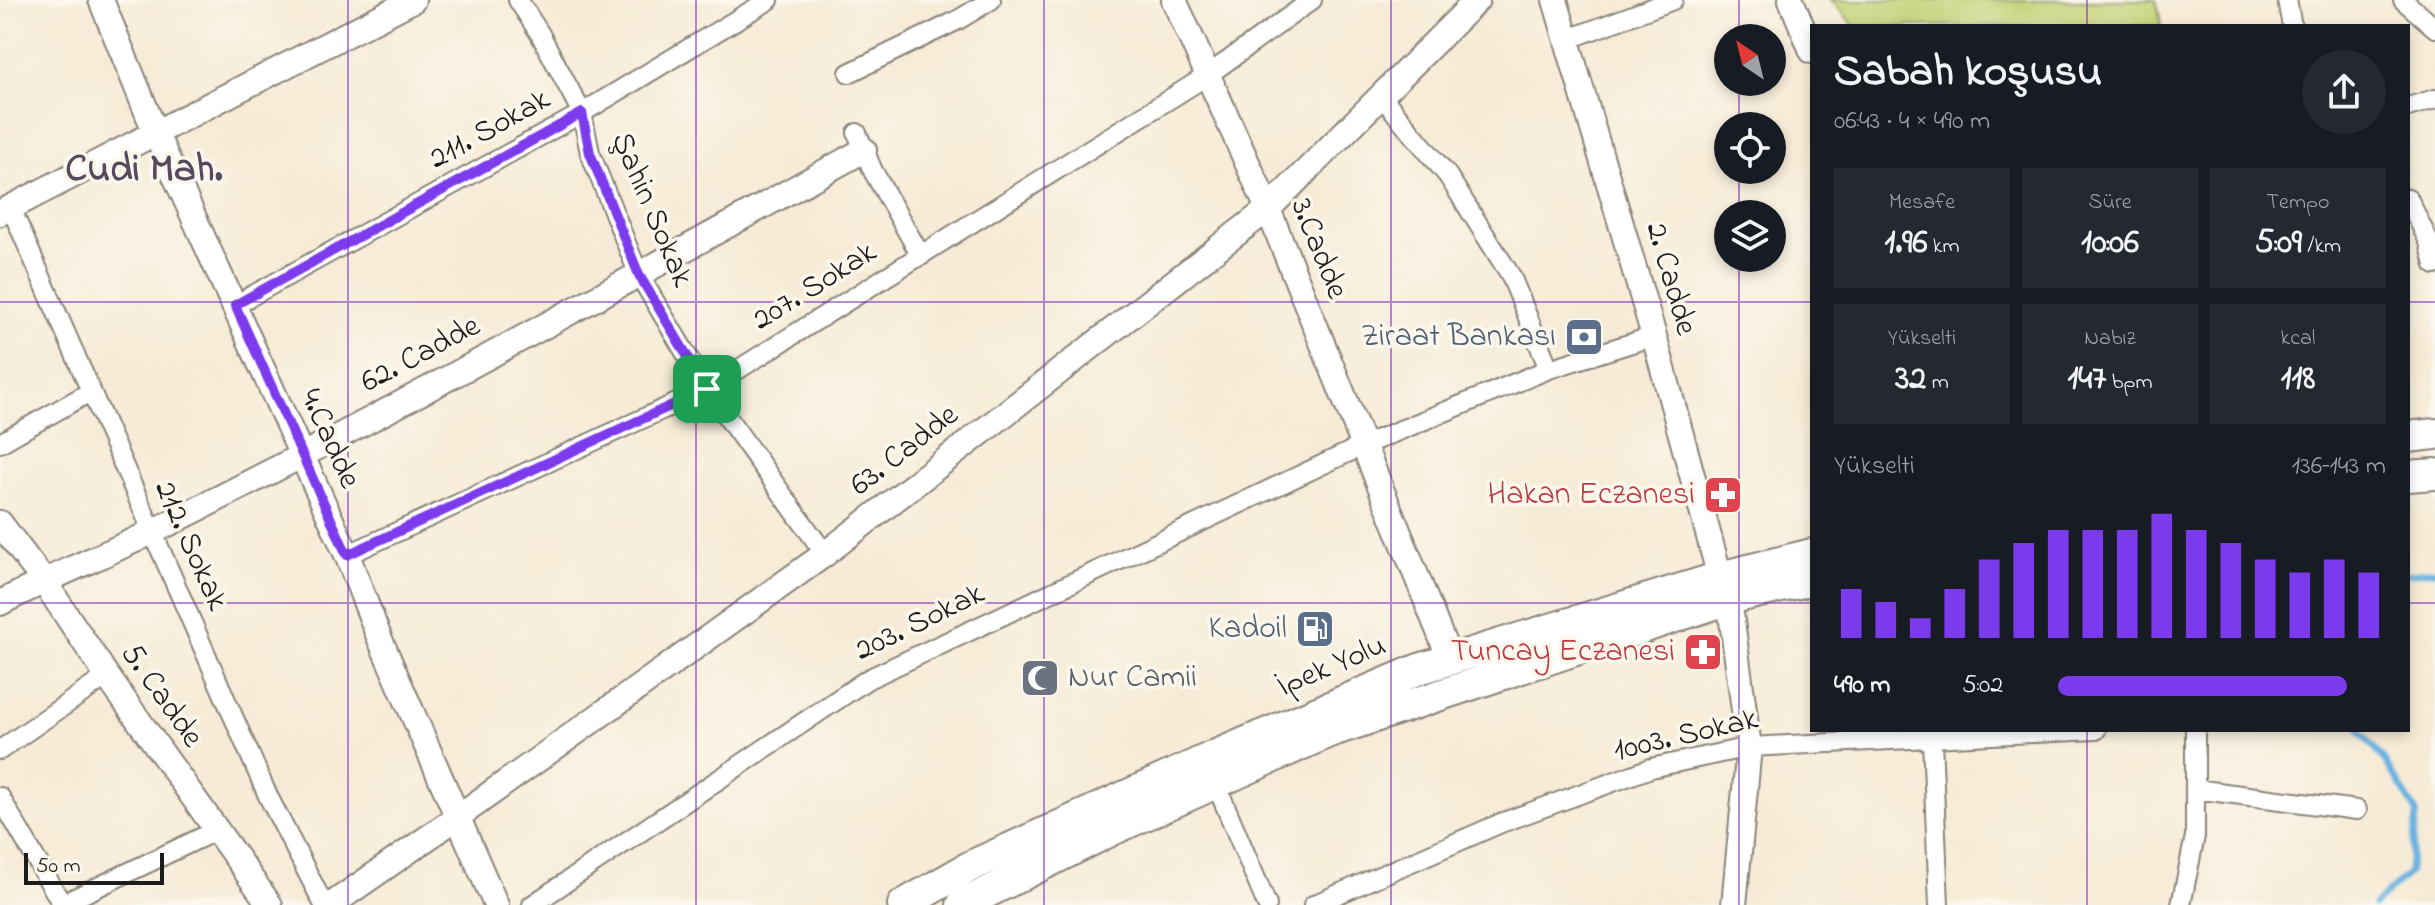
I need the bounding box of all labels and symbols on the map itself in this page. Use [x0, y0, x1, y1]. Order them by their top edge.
north arrow [1714, 24, 1786, 96]
street label: 211. Sokak [421, 77, 560, 183]
street label: Şahin Sokak [597, 125, 705, 296]
district label: Cudi Mah. [65, 141, 223, 200]
street label: 3.Cadde [1277, 192, 1360, 307]
street label: 2. Cadde [1631, 217, 1709, 342]
street label: 207. Sokak [744, 230, 887, 344]
street label: 62. Cadde [353, 304, 490, 406]
place label: Ziraat Bankası [1361, 314, 1556, 361]
bank icon: Ziraat Bankası [1563, 316, 1605, 358]
pin [673, 355, 741, 423]
street label: 4.Cadde [286, 382, 372, 497]
street label: 63. Cadde [840, 393, 970, 509]
place label: Hakan Eczanesi [1488, 472, 1695, 519]
street label: 212. Sokak [140, 473, 240, 620]
pharmacy icon: Hakan Eczanesi [1702, 474, 1744, 516]
street label: 203. Sokak [847, 571, 994, 675]
place label: Kadoil [1208, 606, 1287, 653]
fuel station icon: Kadoil [1294, 608, 1336, 650]
street label: İpek Yolu [1270, 623, 1394, 711]
place label: Tuncay Eczanesi [1451, 629, 1675, 676]
pharmacy icon: Tuncay Eczanesi [1682, 631, 1724, 673]
street label: 5. Cadde [108, 634, 214, 758]
place label: Nur Camii [1068, 655, 1197, 702]
mosque icon: Nur Camii [1019, 657, 1061, 699]
street label: 1003. Sokak [1609, 696, 1764, 775]
scale bar [24, 849, 164, 885]

